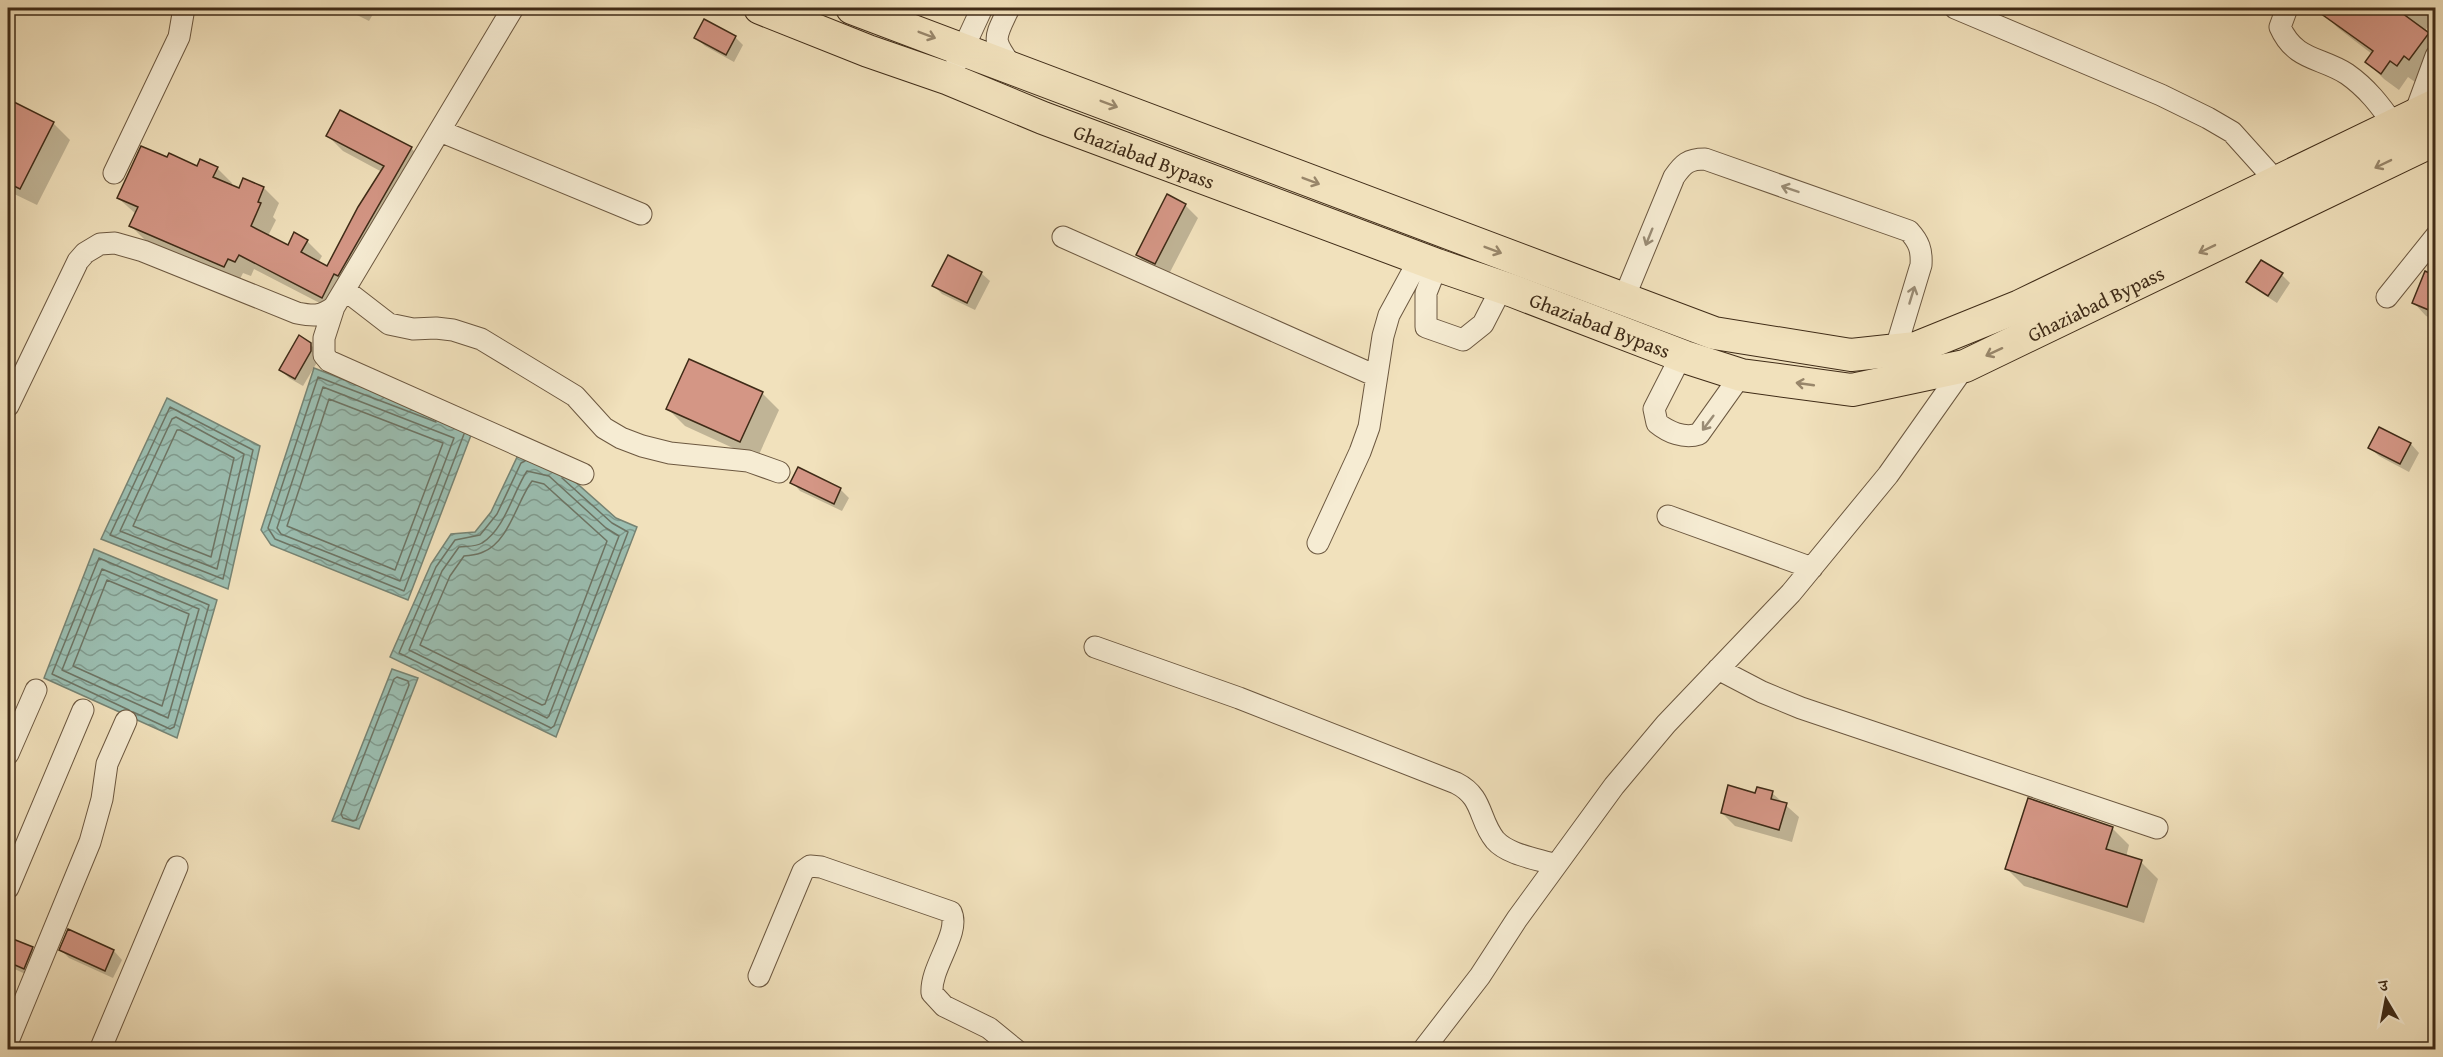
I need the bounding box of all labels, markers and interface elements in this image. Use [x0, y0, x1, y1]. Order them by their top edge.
one-way arrow [917, 31, 935, 42]
one-way arrow [1099, 100, 1118, 111]
street label: Ghaziabad Bypass [1070, 116, 1219, 195]
one-way arrow [2374, 159, 2392, 171]
one-way arrow [1301, 176, 1320, 187]
one-way arrow [1781, 183, 1800, 194]
one-way arrow [1643, 228, 1654, 246]
one-way arrow [2199, 244, 2217, 256]
one-way arrow [1484, 245, 1502, 256]
street label: Ghaziabad Bypass [2022, 258, 2169, 348]
street label: Ghaziabad Bypass [1526, 284, 1675, 365]
one-way arrow [1907, 286, 1918, 305]
one-way arrow [1985, 347, 2003, 359]
one-way arrow [1795, 378, 1815, 389]
one-way arrow [1701, 415, 1714, 431]
north arrow [2356, 970, 2416, 1030]
text: उ [2376, 972, 2391, 998]

